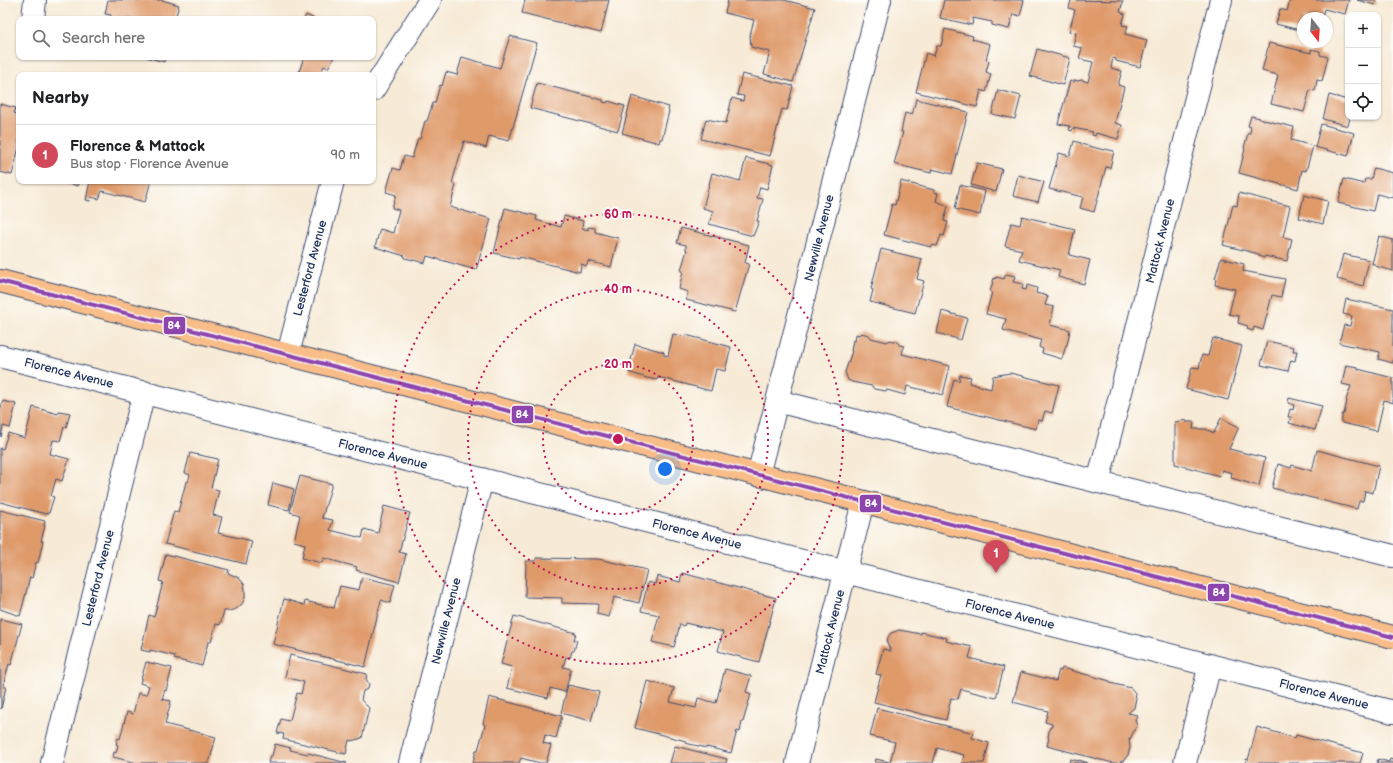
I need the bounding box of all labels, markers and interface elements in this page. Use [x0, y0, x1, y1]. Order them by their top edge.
north arrow [1297, 12, 1333, 48]
map controls [1345, 12, 1381, 120]
button: + [1345, 12, 1381, 48]
search box [16, 16, 376, 60]
icon: search [30, 27, 52, 49]
text: Search here [62, 29, 145, 48]
button: − [1345, 48, 1381, 84]
button: locate [1345, 84, 1381, 120]
text: Nearby [32, 88, 89, 108]
text: Florence & Mattock [70, 137, 205, 156]
text: 1 [42, 147, 48, 163]
text: 90 m [331, 147, 360, 163]
text: Bus stop · Florence Avenue [70, 156, 229, 172]
street label: Newville Avenue [801, 193, 837, 283]
street label: Mattock Avenue [1143, 197, 1178, 285]
text: 60 m [604, 207, 632, 222]
street label: Lesterford Avenue [290, 218, 331, 318]
text: 40 m [604, 282, 632, 297]
line badge: 84 [163, 316, 186, 335]
text: 84 [167, 319, 181, 332]
street label: Florence Avenue [23, 355, 115, 392]
text: 20 m [604, 357, 632, 372]
line badge: 84 [511, 405, 534, 424]
text: 84 [515, 408, 529, 421]
centre of rings [611, 432, 625, 446]
street label: Florence Avenue [337, 436, 429, 473]
your location [655, 459, 675, 479]
line badge: 84 [859, 494, 882, 513]
text: 84 [864, 497, 878, 510]
street label: Florence Avenue [651, 516, 743, 553]
street label: Lesterford Avenue [79, 528, 118, 628]
pin: 1 [983, 540, 1009, 573]
street label: Newville Avenue [428, 576, 464, 666]
line badge: 84 [1207, 583, 1230, 602]
text: 84 [1212, 586, 1226, 599]
street label: Mattock Avenue [813, 588, 848, 676]
street label: Florence Avenue [964, 596, 1056, 633]
street label: Florence Avenue [1278, 676, 1370, 713]

